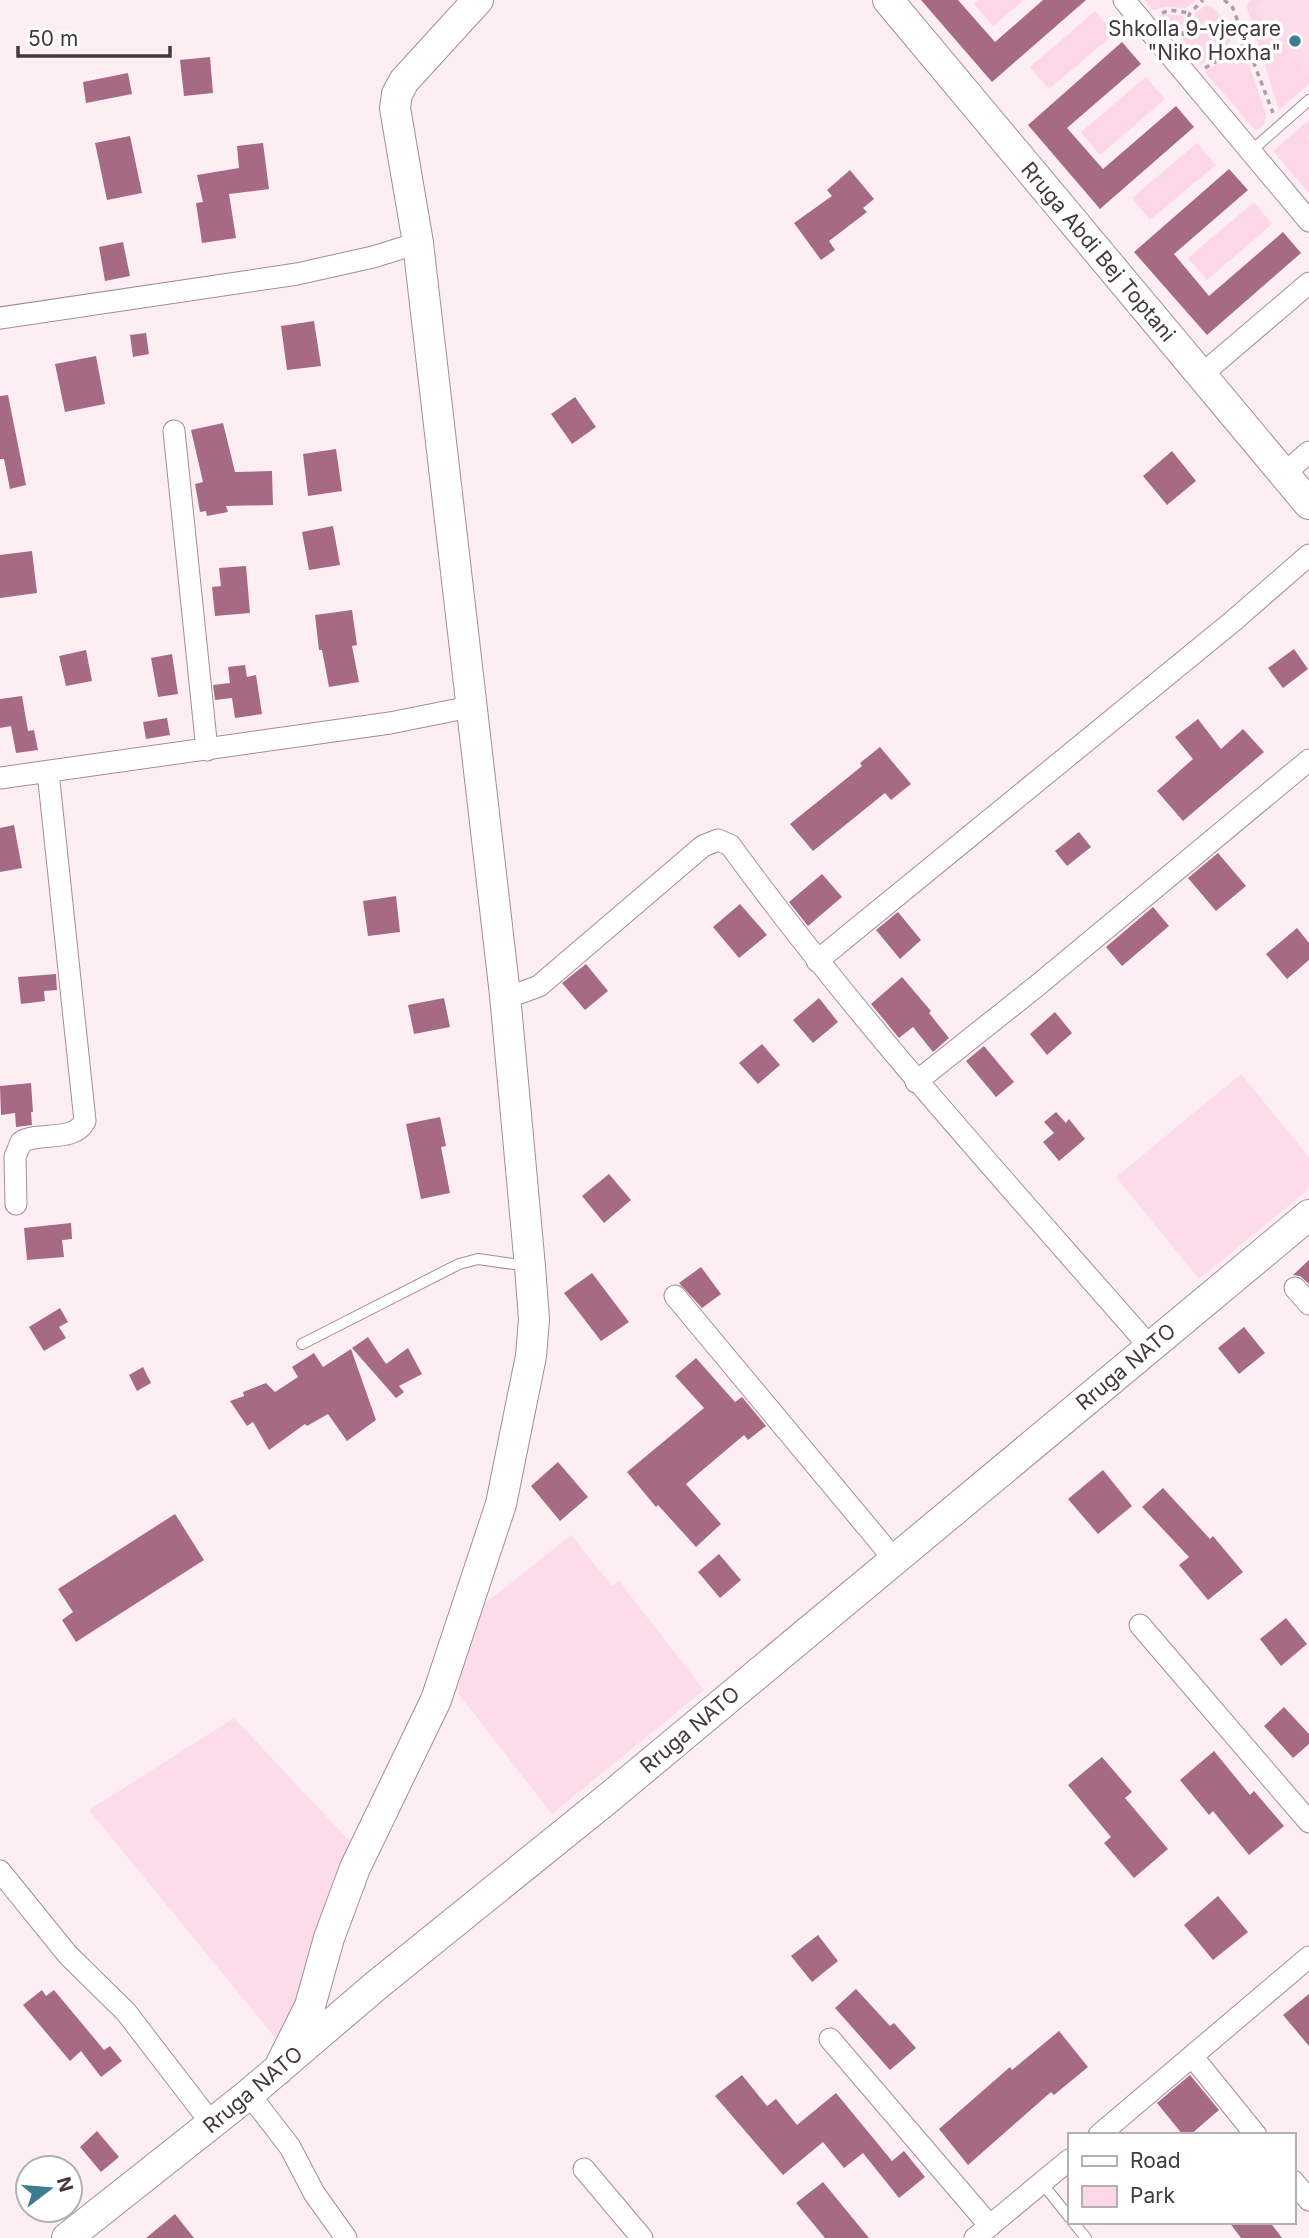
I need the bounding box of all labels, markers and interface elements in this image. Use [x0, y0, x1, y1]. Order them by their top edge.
scale bar [18, 14, 170, 58]
place label: Shkolla 9-vjeçare "Niko Hoxha" [1108, 16, 1281, 65]
text: 50 m [28, 26, 78, 51]
marker: Shkolla 9-vjeçare "Niko Hoxha" [1287, 33, 1303, 49]
street label: Rruga Abdi Bej Toptani [1016, 157, 1181, 346]
street label: Rruga NATO [1071, 1318, 1180, 1415]
street label: Rruga NATO [635, 1681, 744, 1778]
street label: Rruga NATO [198, 2041, 307, 2138]
legend [1068, 2133, 1295, 2224]
text: Road [1130, 2148, 1181, 2173]
north arrow [14, 2154, 84, 2224]
text: N [52, 2174, 78, 2195]
text: Park [1130, 2183, 1175, 2208]

